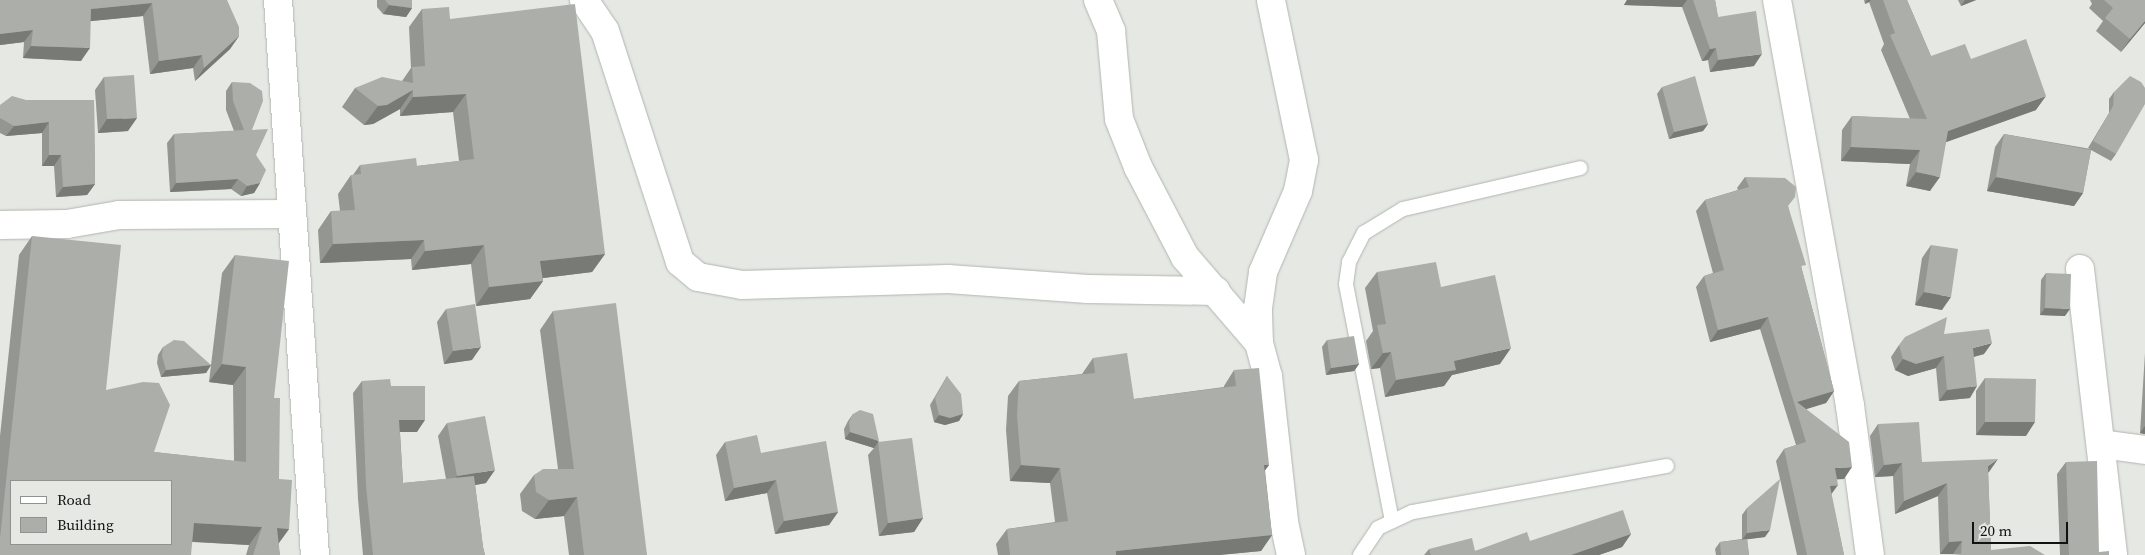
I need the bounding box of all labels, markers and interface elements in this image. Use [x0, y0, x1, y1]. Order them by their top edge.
legend [10, 480, 172, 545]
text: Road [57, 489, 91, 510]
scale bar [1975, 512, 2071, 544]
text: Building [57, 514, 114, 535]
text: 20 m [1980, 520, 2012, 541]

